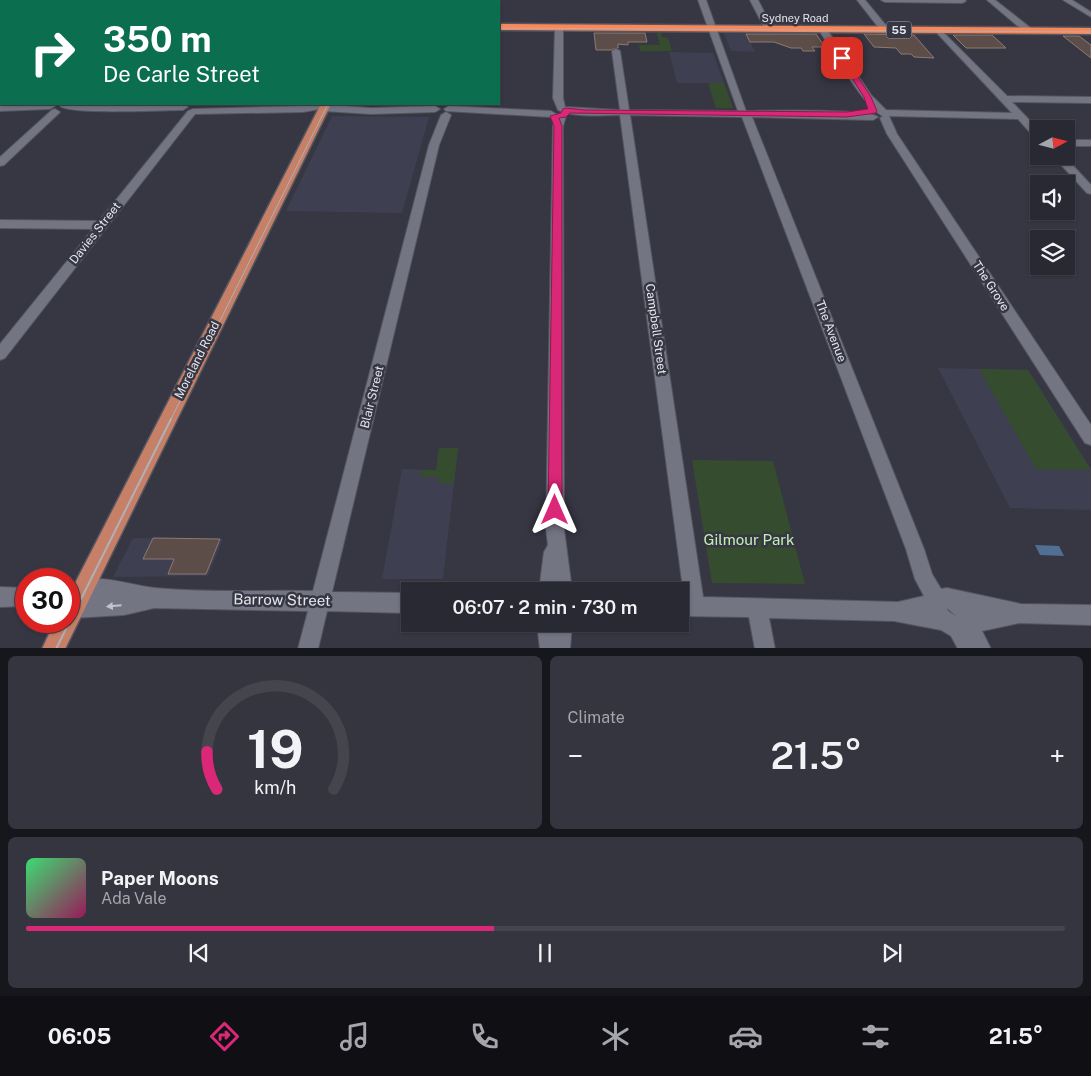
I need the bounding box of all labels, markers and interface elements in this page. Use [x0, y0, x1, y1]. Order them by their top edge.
street label: Sydney Road [762, 12, 828, 24]
text: 350 m [103, 19, 212, 60]
icon: right [20, 20, 85, 85]
road number: 55 [886, 22, 912, 38]
pin [821, 37, 863, 79]
icon: arrive [828, 44, 856, 72]
text: De Carle Street [103, 61, 260, 87]
north arrow [1030, 120, 1075, 165]
map controls [1030, 120, 1075, 275]
button: sound [1030, 175, 1075, 220]
street label: Davies Street [67, 199, 124, 267]
button: layers [1030, 230, 1075, 275]
street label: The Grove [970, 259, 1012, 314]
street label: Campbell Street [643, 283, 669, 376]
street label: The Avenue [813, 298, 849, 364]
street label: Moreland Road [172, 319, 222, 401]
street label: Blair Street [357, 364, 387, 430]
position arrow [528, 483, 580, 535]
park label: Gilmour Park [703, 531, 795, 548]
speed limit sign: 30 [15, 568, 80, 633]
street label: Barrow Street [233, 590, 331, 609]
text: 06:07 · 2 min · 730 m [453, 596, 637, 618]
one-way arrow [106, 603, 122, 611]
text: Climate [568, 708, 625, 727]
text: 19 [246, 719, 303, 780]
text: 21.5° [770, 733, 862, 778]
text: − [568, 739, 583, 772]
text: + [1049, 739, 1065, 772]
text: km/h [254, 777, 296, 798]
text: Paper Moons [101, 867, 219, 889]
text: Ada Vale [101, 889, 166, 908]
icon: previous [185, 939, 213, 967]
icon: pause [531, 939, 559, 967]
icon: next [878, 939, 906, 967]
icon: directions [207, 1019, 242, 1054]
icon: music [337, 1019, 372, 1054]
icon: phone [467, 1019, 502, 1054]
icon: climate [598, 1019, 633, 1054]
icon: car [728, 1019, 763, 1054]
icon: filters [858, 1019, 893, 1054]
text: 06:05 [48, 1023, 111, 1049]
text: 21.5° [989, 1023, 1043, 1049]

